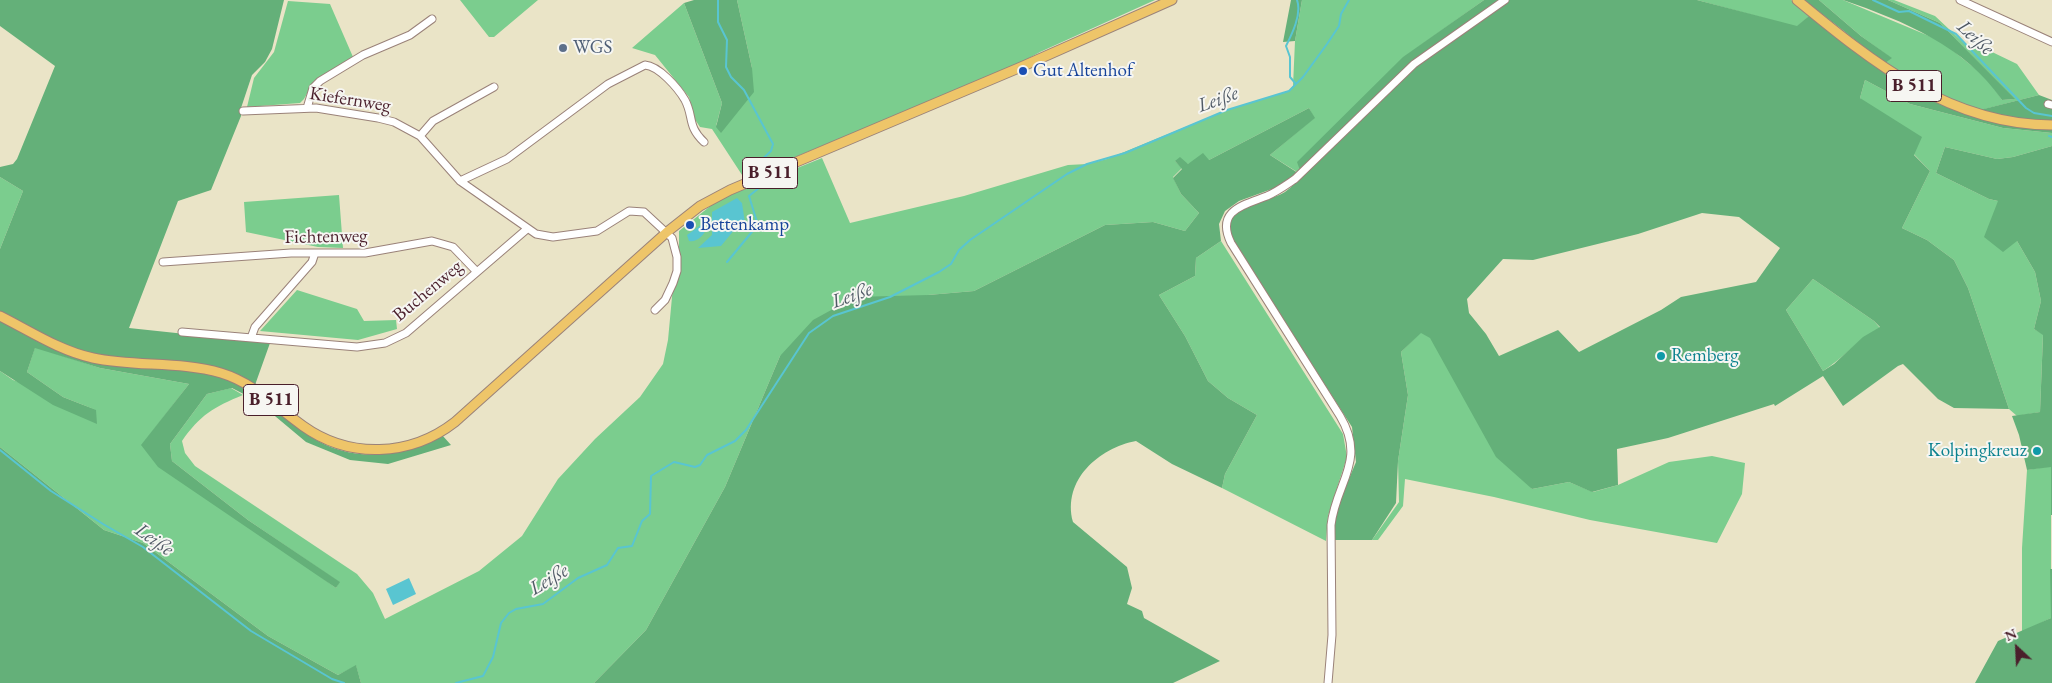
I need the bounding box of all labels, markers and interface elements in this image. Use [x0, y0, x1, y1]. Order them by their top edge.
water label: Leiße [1952, 15, 1998, 61]
place label: WGS [573, 37, 612, 59]
marker: WGS [557, 42, 569, 54]
place label: Gut Altenhof [1033, 60, 1133, 82]
marker: Gut Altenhof [1017, 65, 1029, 77]
road number: B 511 [1886, 70, 1942, 102]
street label: Kiefernweg [308, 82, 392, 118]
water label: Leiße [1194, 82, 1242, 118]
road number: B 511 [742, 158, 798, 188]
place label: Bettenkamp [700, 214, 789, 236]
marker: Bettenkamp [684, 219, 696, 231]
street label: Fichtenweg [284, 225, 368, 249]
street label: Buchenweg [389, 255, 467, 327]
water label: Leiße [828, 278, 876, 314]
place label: Remberg [1671, 345, 1739, 367]
marker: Remberg [1655, 350, 1667, 362]
road number: B 511 [244, 384, 298, 416]
place label: Kolpingkreuz [1928, 440, 2027, 462]
marker: Kolpingkreuz [2031, 445, 2043, 457]
water label: Leiße [130, 518, 178, 562]
water label: Leiße [525, 559, 573, 601]
north arrow [1992, 623, 2042, 673]
text: N [2002, 624, 2020, 645]

